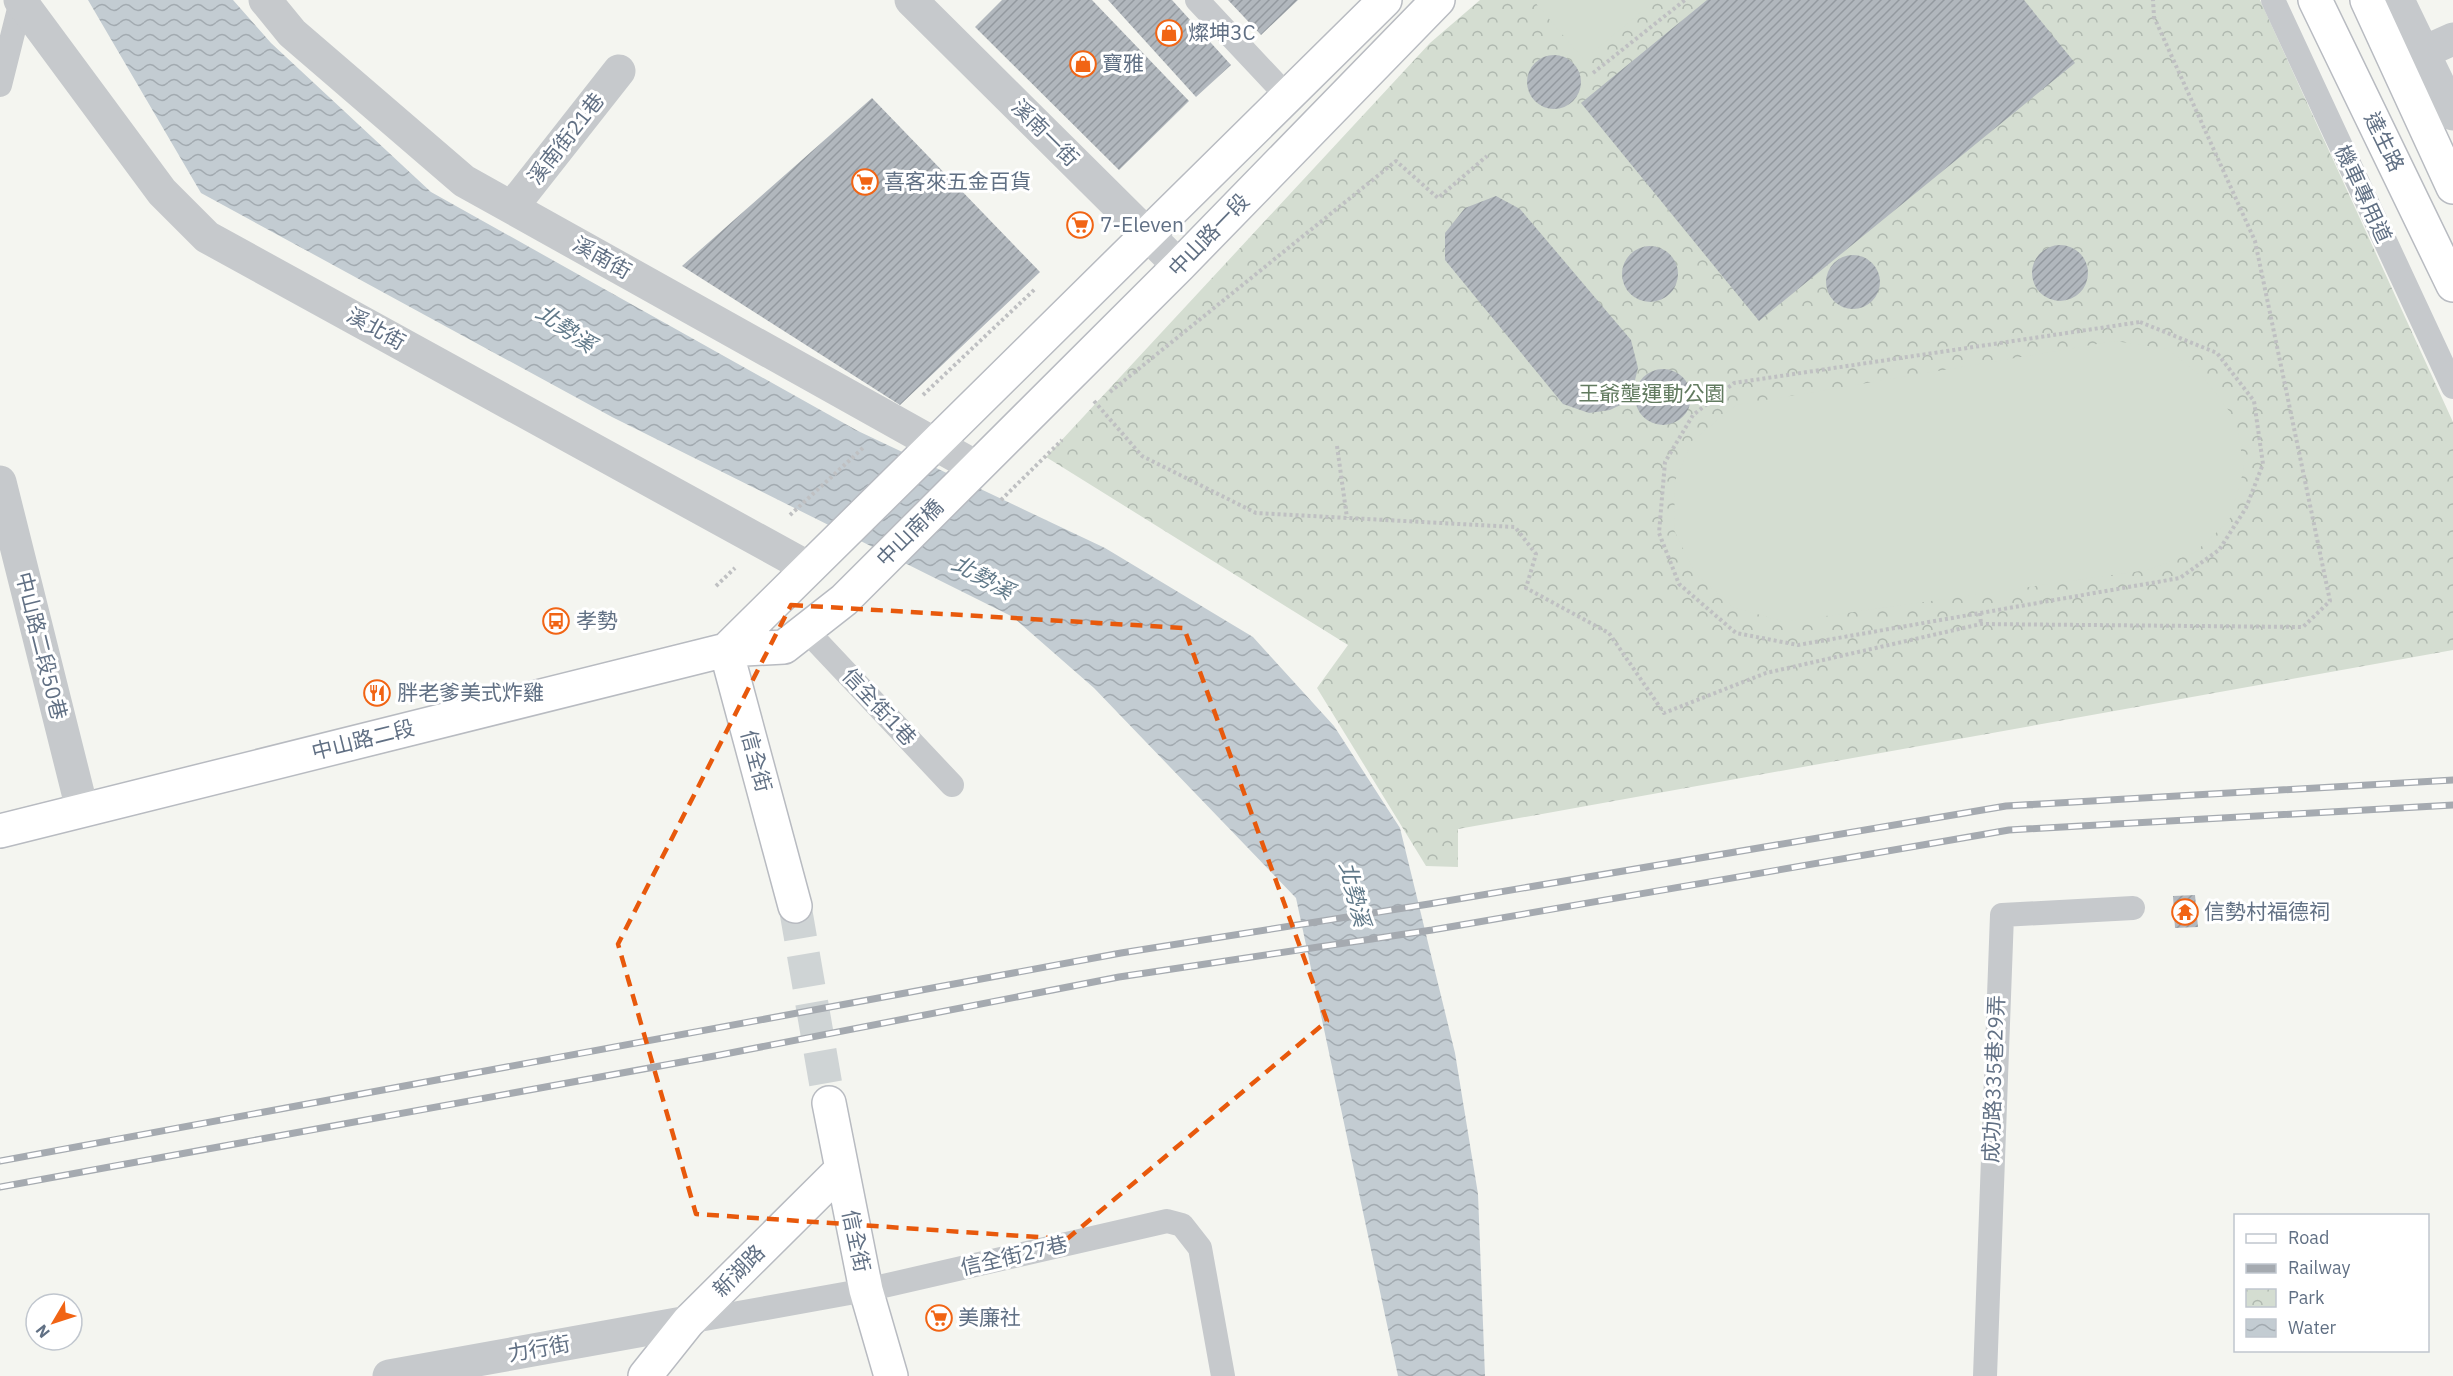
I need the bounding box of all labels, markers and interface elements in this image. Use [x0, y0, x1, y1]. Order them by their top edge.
shop icon: 燦坤3C [1154, 18, 1184, 48]
place label: 燦坤3C [1188, 18, 1256, 46]
shop icon: 寶雅 [1068, 49, 1098, 79]
place label: 寶雅 [1102, 49, 1144, 77]
street label: 溪南街21巷 [521, 87, 610, 190]
street label: 溪南一街 [1006, 93, 1085, 172]
street label: 達生路 [2359, 107, 2411, 176]
street label: 機車專用道 [2329, 140, 2399, 247]
supermarket icon: 喜客來五金百貨 [850, 167, 880, 197]
place label: 喜客來五金百貨 [884, 167, 1031, 195]
street label: 中山路一段 [1162, 187, 1255, 282]
supermarket icon: 7-Eleven [1065, 210, 1095, 240]
place label: 7-Eleven [1100, 210, 1184, 238]
street label: 溪南街 [568, 230, 637, 285]
water label: 北勢溪 [531, 297, 604, 360]
street label: 溪北街 [342, 301, 411, 356]
park label: 王爺壟運動公園 [1579, 379, 1726, 407]
street label: 中山南橋 [870, 493, 949, 572]
water label: 北勢溪 [947, 548, 1022, 607]
street label: 中山路二段50巷 [10, 569, 74, 723]
bus stop icon: 孝勢 [541, 606, 571, 636]
place label: 孝勢 [576, 606, 618, 634]
street label: 信全街1巷 [837, 661, 923, 751]
restaurant icon: 胖老爹美式炸雞 [362, 678, 392, 708]
place label: 胖老爹美式炸雞 [397, 678, 544, 706]
street label: 中山路二段 [308, 713, 417, 765]
street label: 信全街 [735, 727, 779, 795]
water label: 北勢溪 [1333, 858, 1378, 932]
temple icon: 信勢村福德祠 [2170, 897, 2200, 927]
place label: 信勢村福德祠 [2204, 897, 2330, 925]
street label: 成功路335巷29弄 [1976, 995, 2010, 1163]
street label: 信全街 [837, 1207, 877, 1275]
legend [2234, 1214, 2429, 1352]
text: Road [2288, 1226, 2329, 1249]
street label: 信全街27巷 [957, 1229, 1070, 1281]
street label: 新湖路 [706, 1238, 770, 1302]
text: Railway [2288, 1256, 2350, 1279]
text: Park [2288, 1286, 2325, 1309]
north arrow [24, 1292, 84, 1352]
supermarket icon: 美廉社 [924, 1303, 954, 1333]
place label: 美廉社 [958, 1303, 1021, 1331]
text: Water [2288, 1316, 2337, 1339]
text: N [31, 1321, 54, 1342]
street label: 力行街 [505, 1329, 572, 1367]

